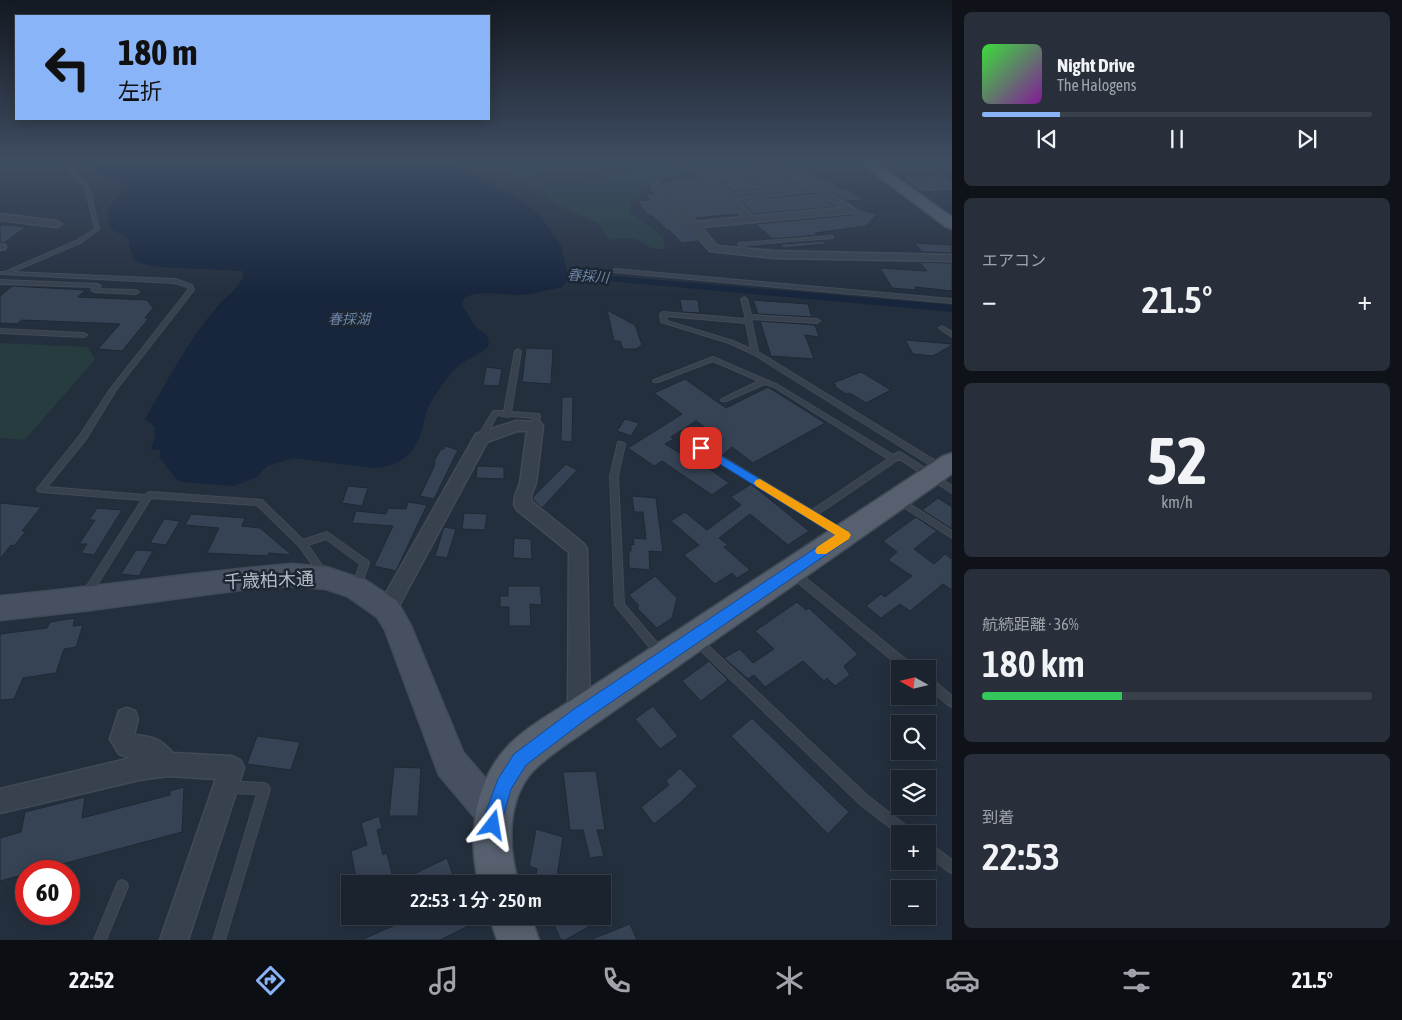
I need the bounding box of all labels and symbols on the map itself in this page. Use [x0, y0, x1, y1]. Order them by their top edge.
water label: 春採川 [566, 266, 612, 286]
water label: 春採湖 [328, 311, 372, 327]
pin [680, 427, 722, 469]
street label: 千歳柏木通 [224, 568, 314, 592]
north arrow [891, 660, 936, 705]
position arrow [466, 798, 518, 850]
speed limit sign: 60 [15, 860, 80, 925]

